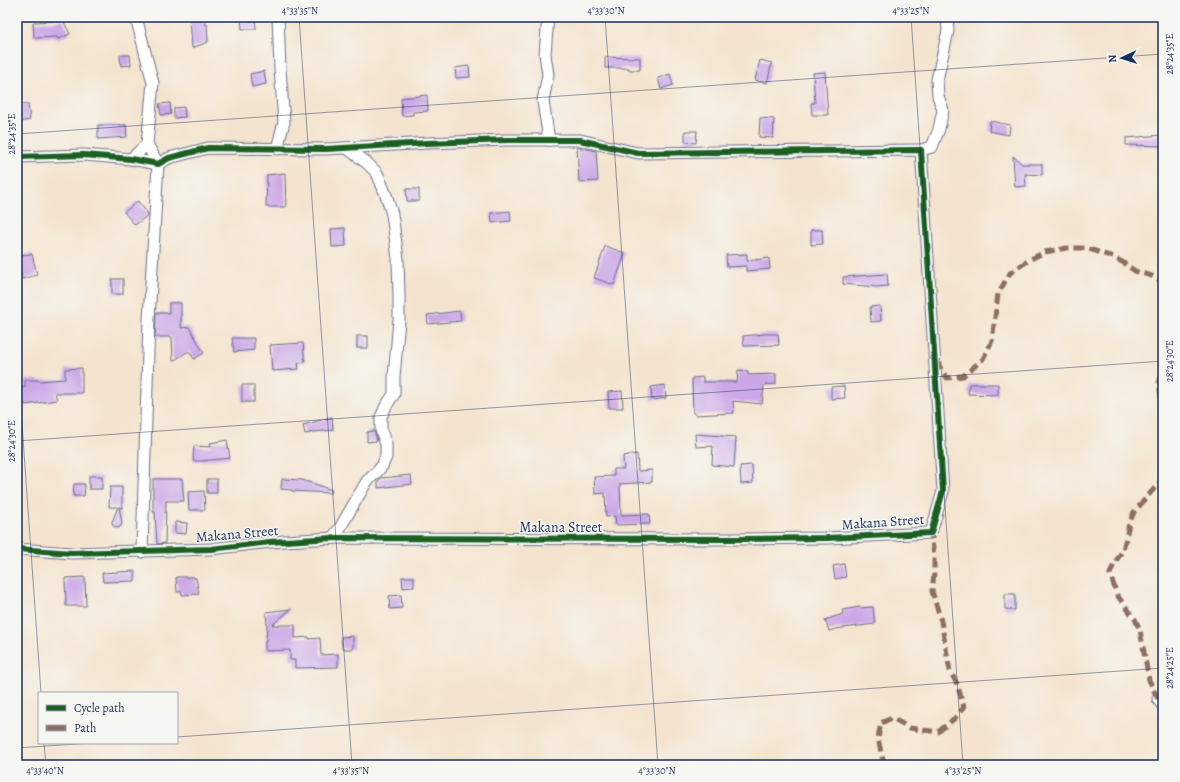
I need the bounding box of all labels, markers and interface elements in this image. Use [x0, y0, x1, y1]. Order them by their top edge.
text: 4°33'35"N [282, 4, 318, 17]
text: 4°33'30"N [587, 4, 625, 17]
text: 4°33'25"N [893, 4, 929, 17]
text: 28°24'35"E [1163, 33, 1176, 75]
north arrow [1102, 38, 1142, 78]
text: N [1105, 54, 1120, 63]
text: 28°24'35"E [5, 113, 18, 155]
text: 28°24'30"E [1163, 340, 1176, 382]
text: 28°24'30"E [5, 420, 18, 462]
street label: Makana Street [841, 510, 925, 534]
street label: Makana Street [520, 518, 603, 537]
street label: Makana Street [195, 521, 279, 547]
text: 28°24'25"E [1163, 647, 1176, 689]
legend [38, 692, 178, 744]
text: Cycle path [74, 700, 125, 716]
text: Path [74, 720, 97, 736]
text: 4°33'40"N [26, 764, 64, 777]
text: 4°33'35"N [333, 764, 369, 777]
text: 4°33'30"N [638, 764, 676, 777]
text: 4°33'25"N [945, 764, 981, 777]

